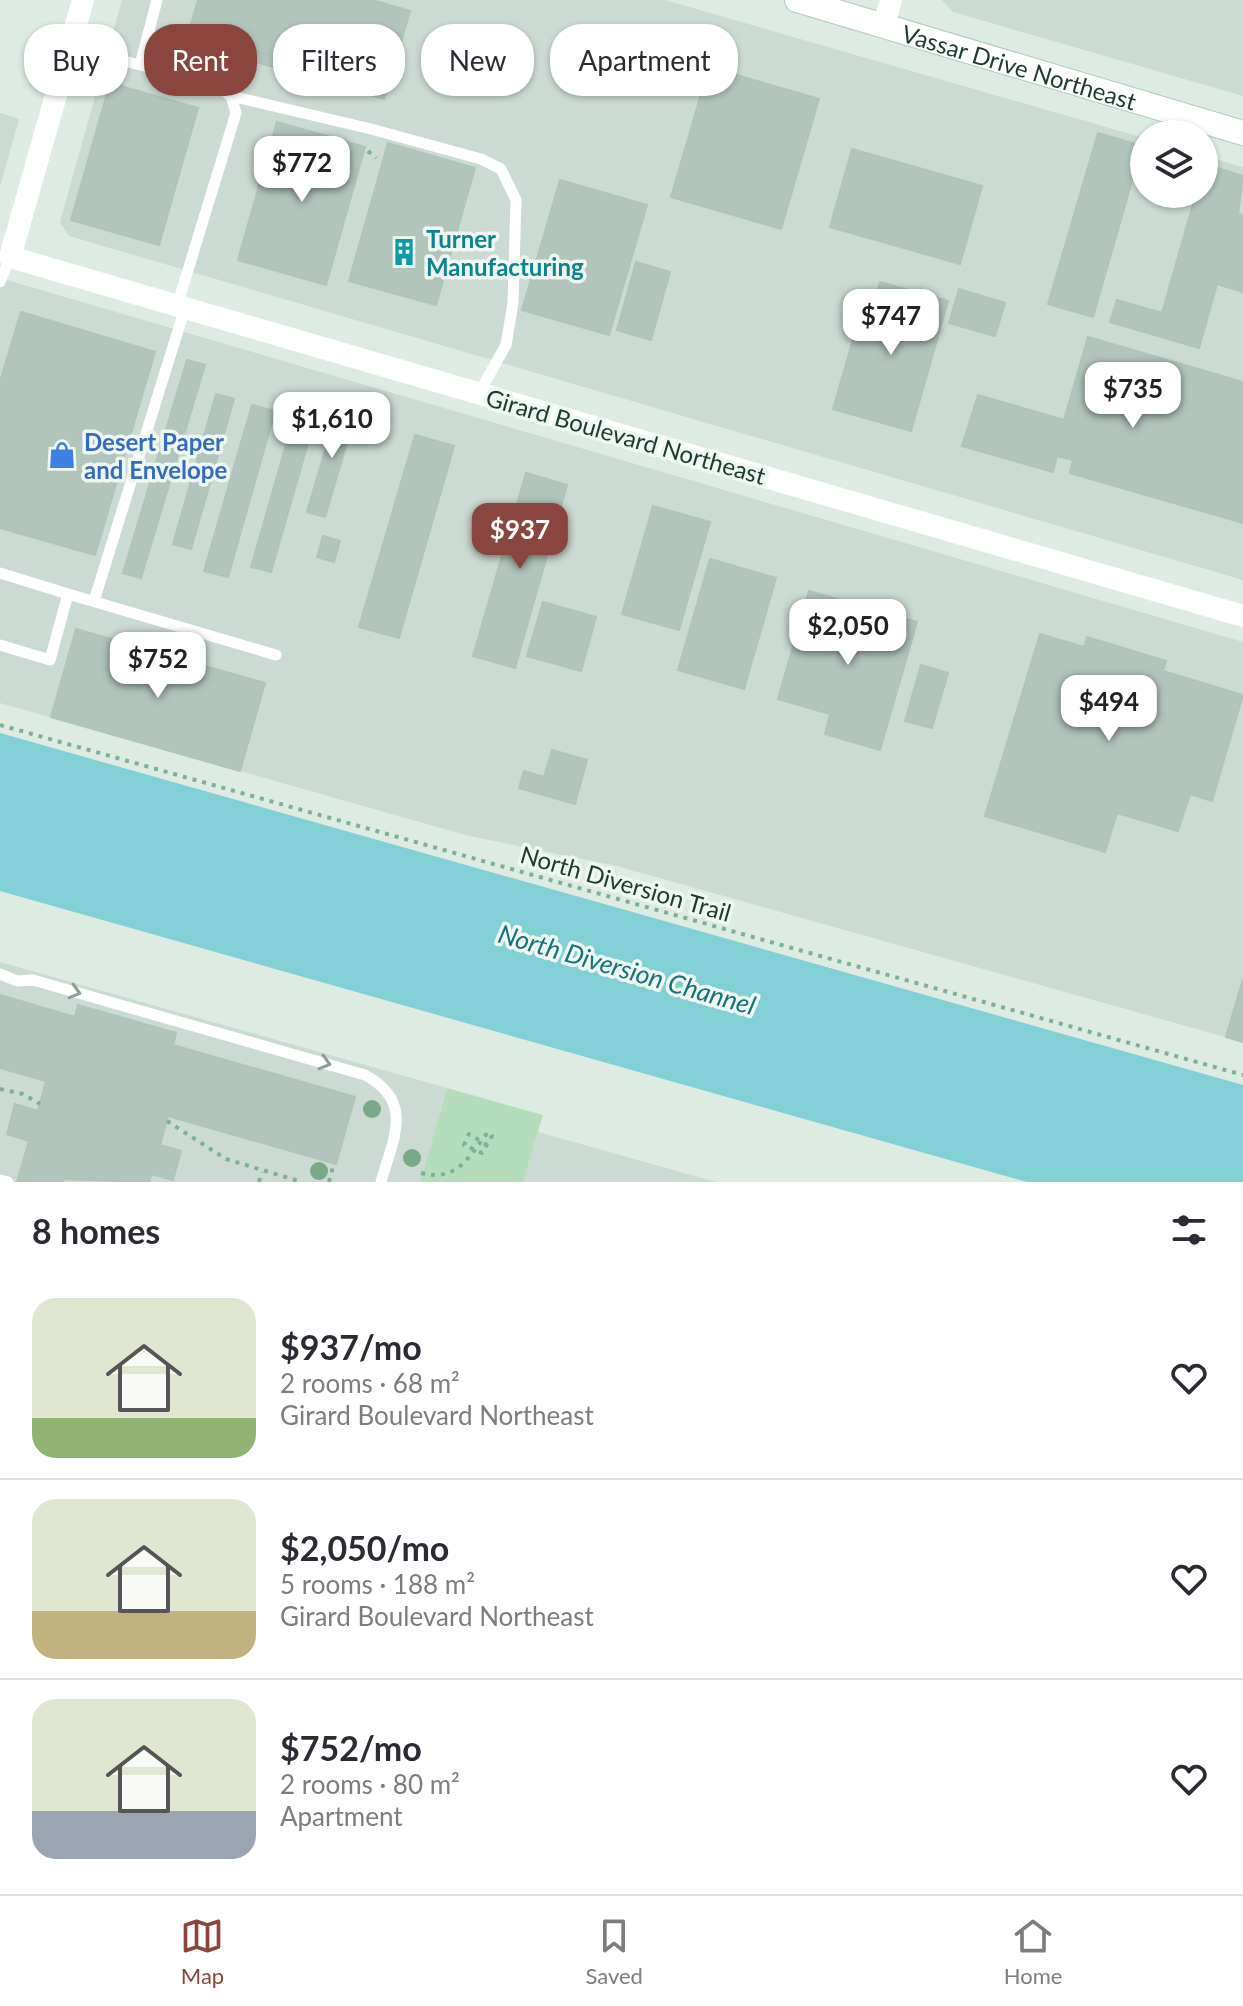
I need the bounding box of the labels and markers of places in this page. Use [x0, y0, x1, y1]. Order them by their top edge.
pin: $772 [255, 136, 349, 204]
place label: Turner Manufacturing [426, 224, 584, 281]
building icon: Turner Manufacturing [389, 237, 419, 267]
pin: $747 [844, 289, 938, 357]
pin: $735 [1086, 362, 1180, 430]
pin: $1,610 [267, 392, 397, 460]
place label: Desert Paper and Envelope [84, 427, 227, 484]
shop icon: Desert Paper and Envelope [47, 440, 77, 470]
pin: $937 [473, 503, 567, 571]
pin: $2,050 [783, 599, 913, 667]
pin: $752 [111, 632, 205, 700]
pin: $494 [1062, 675, 1156, 743]

